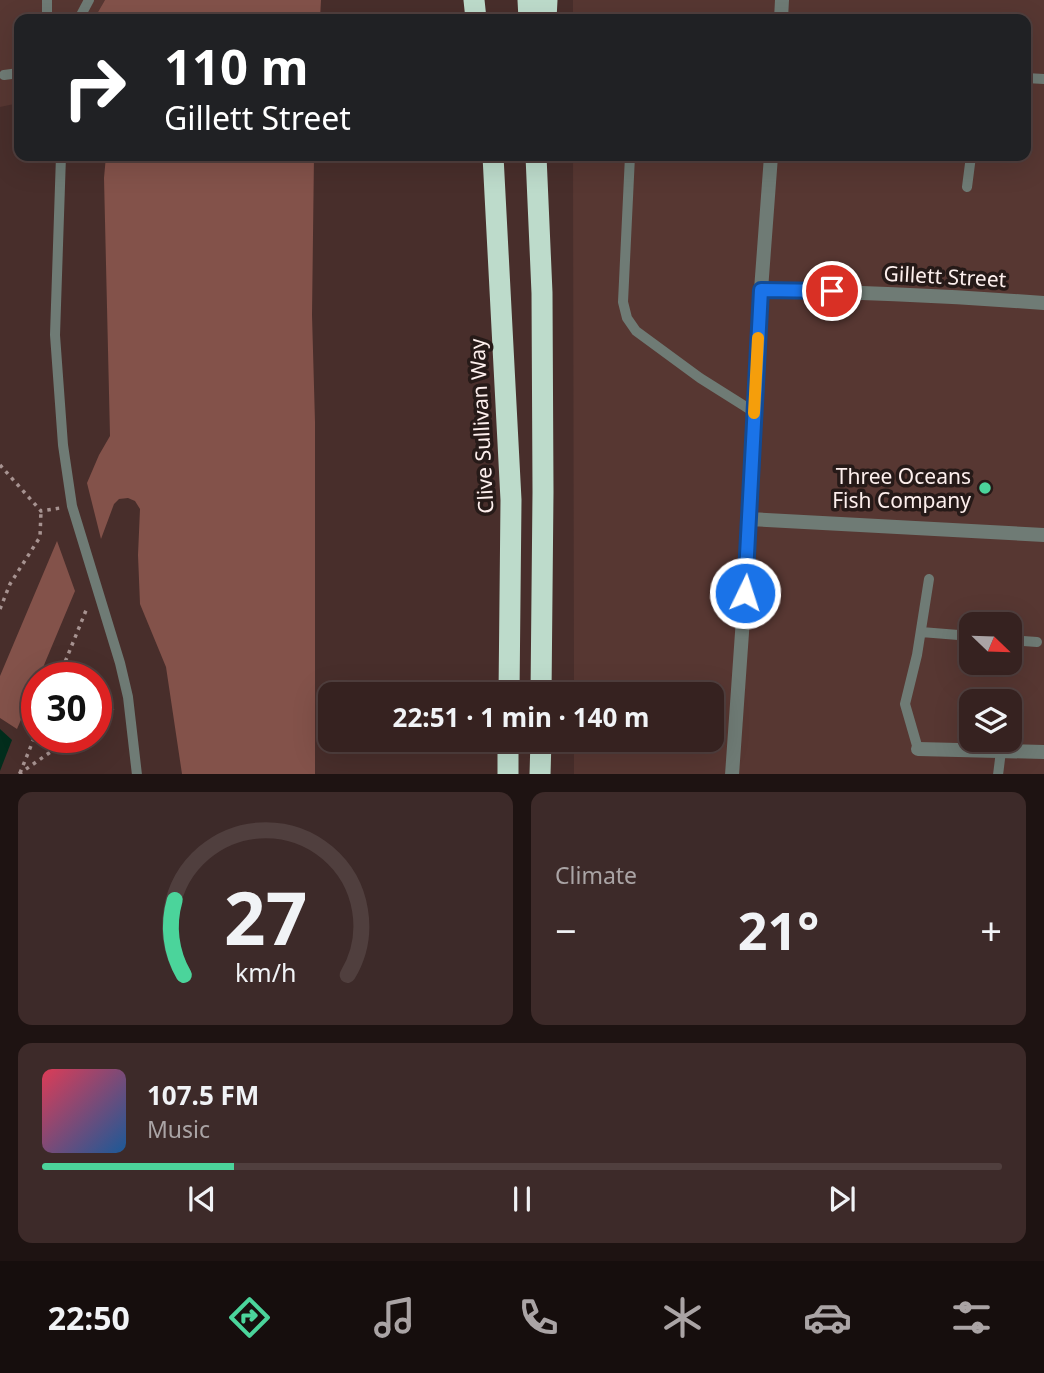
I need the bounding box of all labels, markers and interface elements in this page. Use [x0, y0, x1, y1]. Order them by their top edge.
text: 110 m [164, 33, 309, 99]
icon: right [49, 42, 140, 133]
text: Gillett Street [164, 96, 351, 139]
street label: Gillett Street [883, 259, 1007, 293]
pin [802, 261, 862, 321]
icon: arrive [813, 272, 851, 310]
street label: Clive Sullivan Way [462, 337, 500, 514]
place label: Three Oceans Fish Company [832, 462, 971, 514]
marker: Three Oceans Fish Company [977, 480, 993, 496]
position arrow [708, 556, 782, 630]
north arrow [959, 612, 1022, 676]
map controls [959, 612, 1022, 752]
speed limit sign: 30 [21, 662, 112, 753]
button: layers [959, 689, 1022, 752]
text: 22:51 · 1 min · 140 m [393, 699, 649, 735]
text: Climate [555, 859, 637, 891]
text: 27 [224, 867, 307, 966]
text: 21° [738, 894, 819, 965]
text: − [555, 904, 577, 956]
text: + [980, 904, 1002, 956]
text: km/h [235, 954, 296, 988]
text: 107.5 FM [147, 1077, 259, 1113]
text: Music [147, 1113, 210, 1145]
icon: previous [183, 1180, 221, 1218]
icon: pause [503, 1180, 541, 1218]
icon: next [823, 1180, 861, 1218]
icon: directions [225, 1293, 274, 1342]
icon: music [370, 1293, 419, 1342]
icon: phone [514, 1293, 563, 1342]
icon: climate [658, 1293, 707, 1342]
icon: car [803, 1293, 852, 1342]
icon: filters [947, 1293, 996, 1342]
text: 22:50 [48, 1296, 130, 1339]

